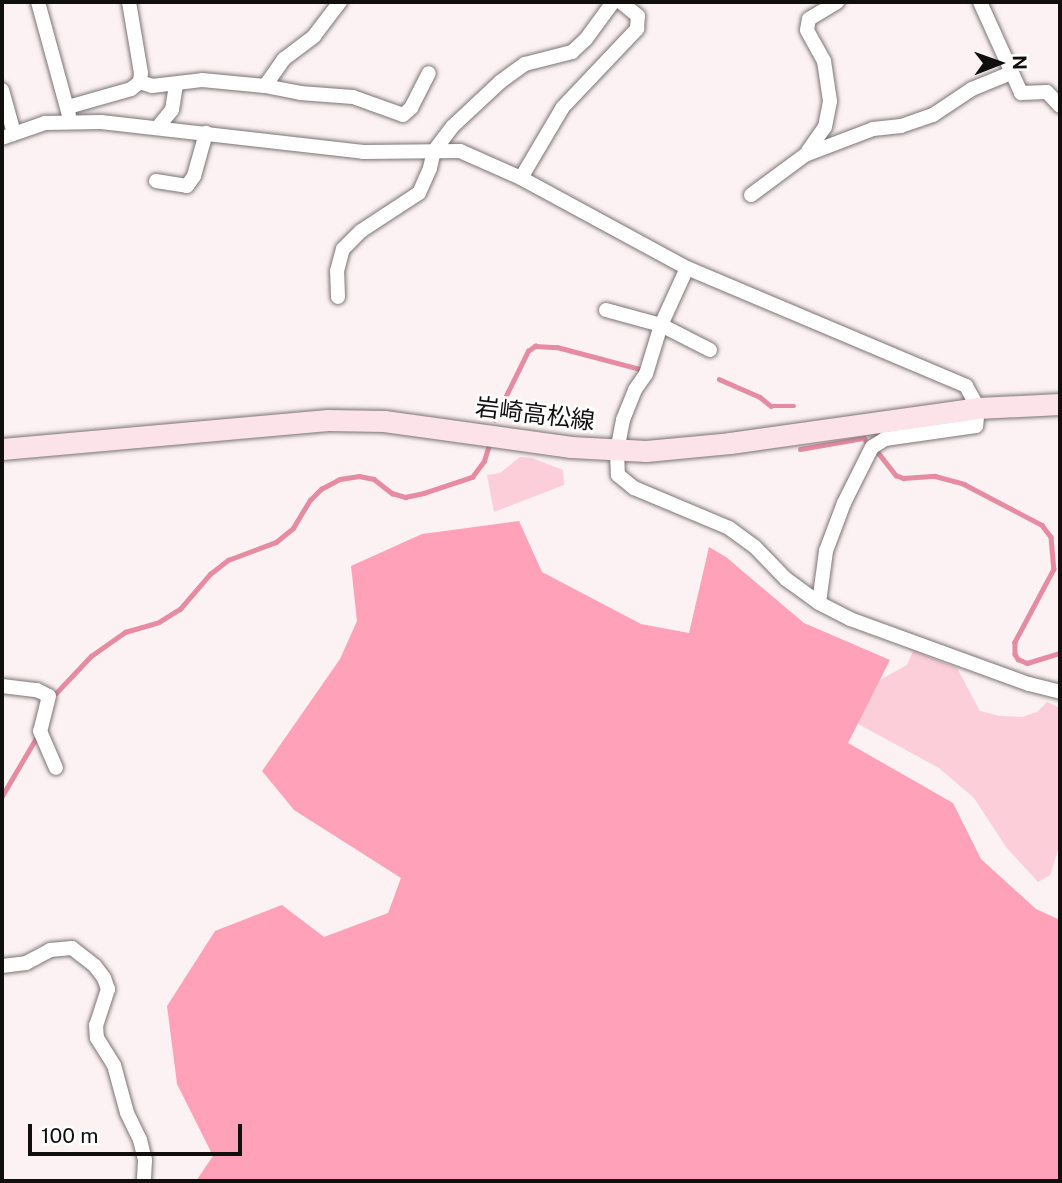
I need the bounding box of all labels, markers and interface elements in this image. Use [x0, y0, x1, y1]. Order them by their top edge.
north arrow [964, 28, 1034, 98]
text: N [1009, 55, 1031, 70]
street label: 岩崎高松線 [474, 392, 596, 436]
scale bar [32, 1110, 245, 1154]
text: 100 m [41, 1123, 98, 1148]

